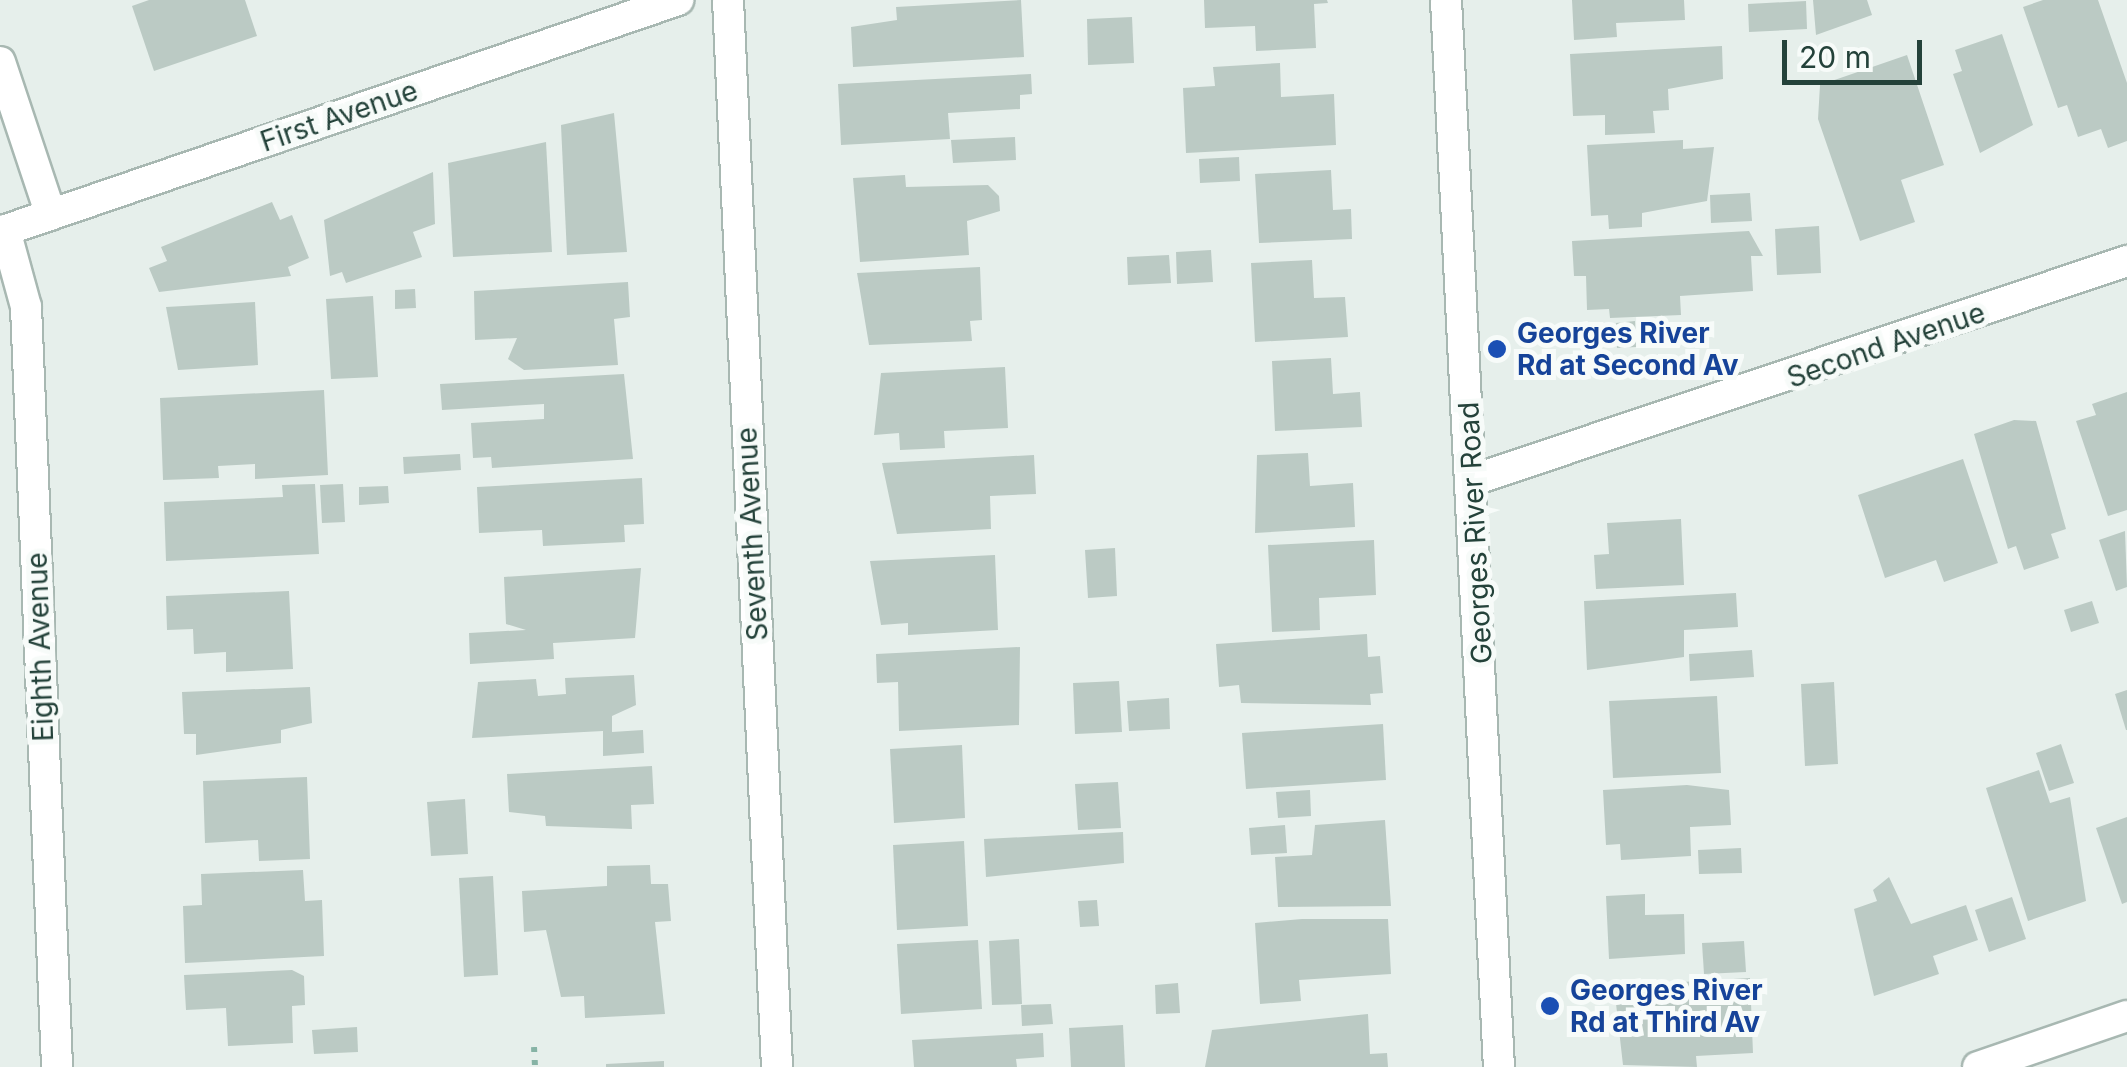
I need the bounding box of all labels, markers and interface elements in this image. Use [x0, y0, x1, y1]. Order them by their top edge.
scale bar [1787, 20, 1927, 82]
text: 20 m [1799, 39, 1871, 75]
street label: First Avenue [256, 73, 422, 159]
street label: Second Avenue [1783, 295, 1989, 395]
place label: Georges River Rd at Second Av [1517, 316, 1739, 382]
marker: Georges River Rd at Second Av [1486, 338, 1508, 360]
street label: Georges River Road [1451, 401, 1499, 665]
street label: Seventh Avenue [730, 426, 774, 642]
street label: Eighth Avenue [20, 552, 60, 742]
place label: Georges River Rd at Third Av [1570, 973, 1763, 1039]
marker: Georges River Rd at Third Av [1539, 995, 1561, 1017]

